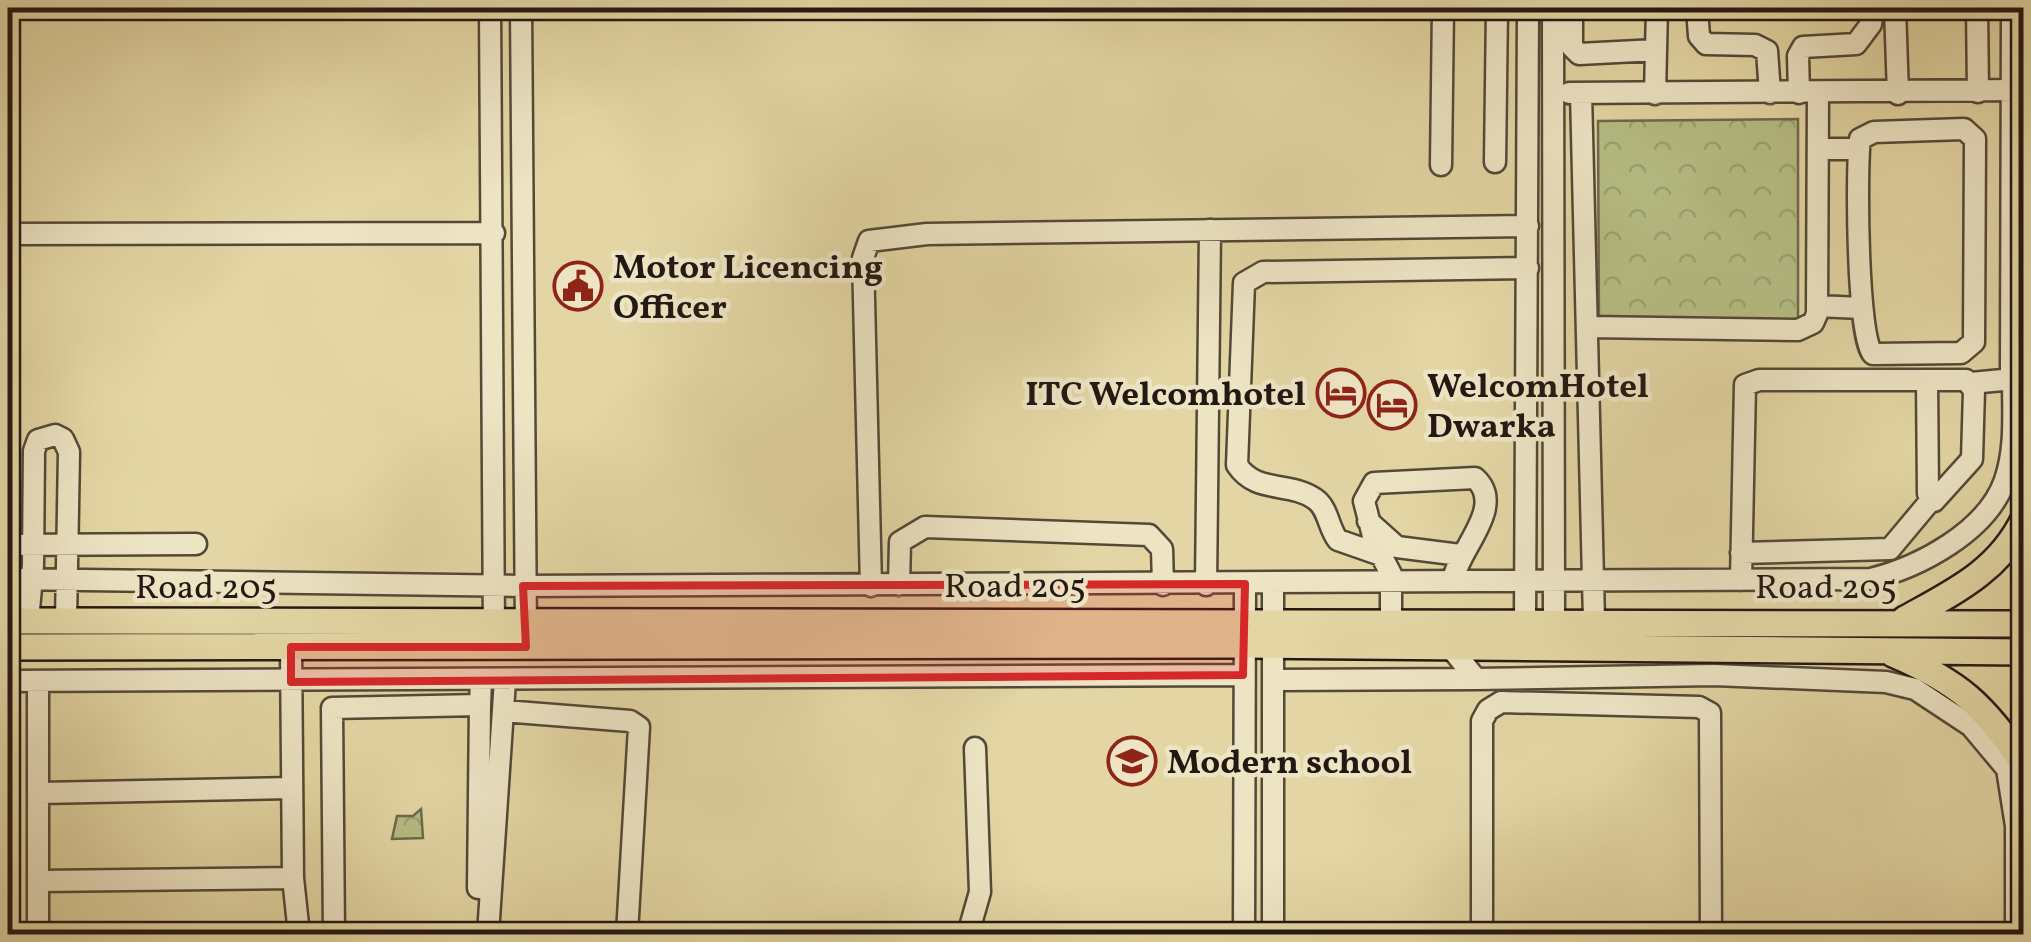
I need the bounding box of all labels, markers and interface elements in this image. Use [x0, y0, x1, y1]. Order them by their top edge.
place label: Motor Licencing Officer [613, 245, 883, 333]
public building icon: Motor Licencing Officer [552, 260, 604, 312]
place label: WelcomHotel Dwarka [1427, 364, 1649, 452]
hotel icon: ITC Welcomhotel [1315, 367, 1367, 419]
place label: ITC Welcomhotel [1025, 372, 1306, 420]
hotel icon: WelcomHotel Dwarka [1366, 379, 1418, 431]
street label: Road 205 [944, 564, 1086, 612]
street label: Road 205 [135, 565, 277, 613]
street label: Road 205 [1755, 565, 1897, 613]
school or university icon: Modern school [1106, 735, 1158, 787]
place label: Modern school [1167, 740, 1412, 788]

